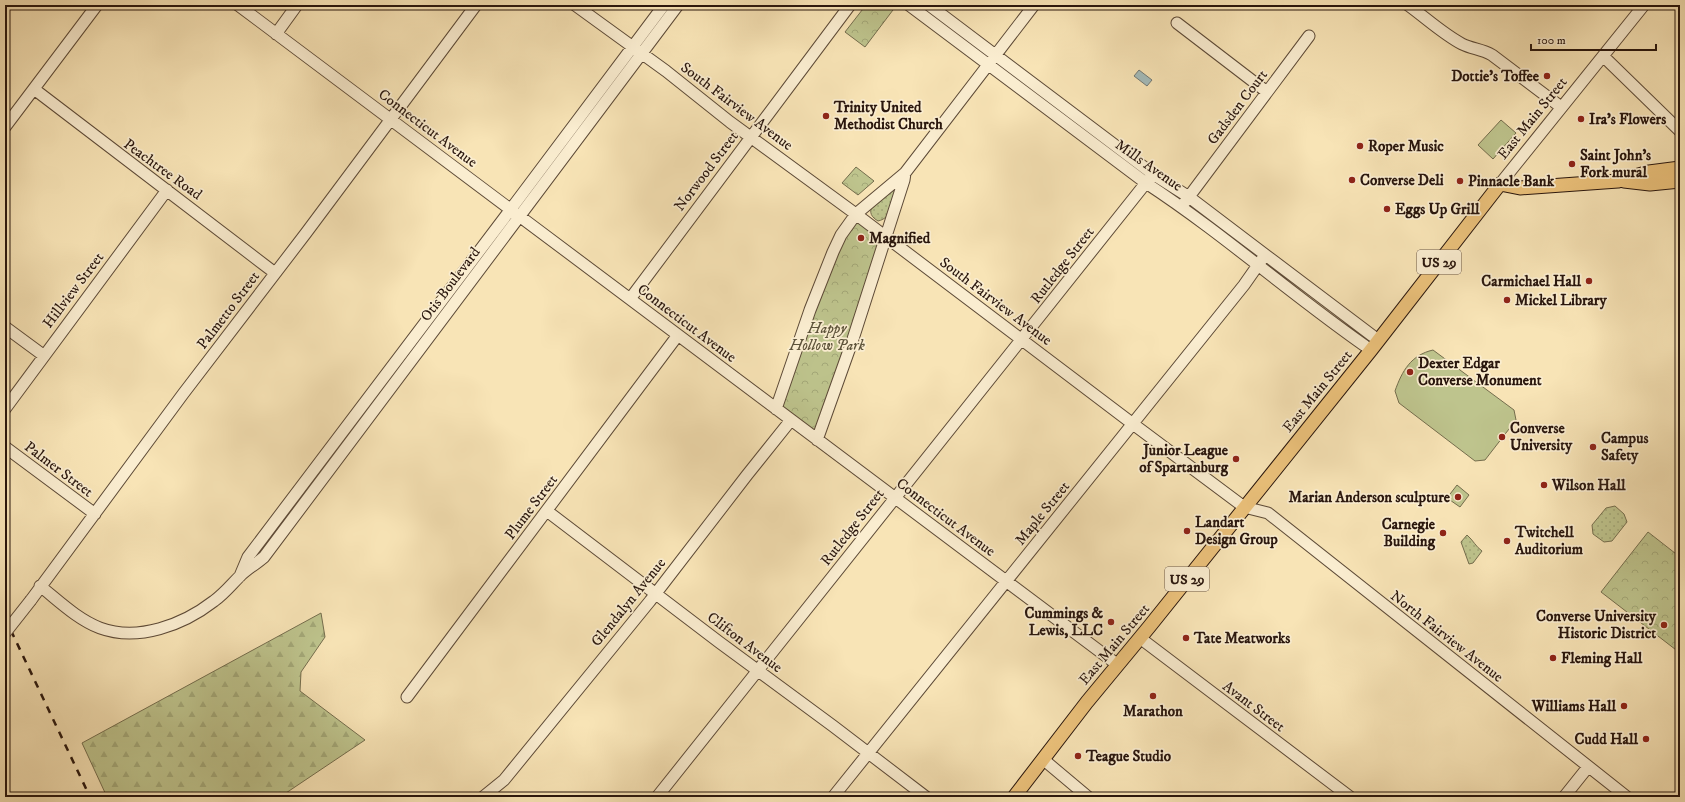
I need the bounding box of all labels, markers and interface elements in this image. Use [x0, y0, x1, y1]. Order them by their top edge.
scale bar [1531, 26, 1656, 52]
text: 100 m [1537, 33, 1566, 48]
street label: South Fairview Avenue [677, 58, 797, 155]
street label: Gadsden Court [1203, 66, 1272, 149]
place label: Dottie's Toffee [1451, 67, 1540, 86]
marker: Dottie's Toffee [1542, 71, 1552, 81]
street label: East Main Street [1493, 73, 1572, 163]
street label: Connecticut Avenue [374, 85, 481, 172]
place label: Trinity United Methodist Church [833, 98, 943, 134]
place label: Ira's Flowers [1589, 110, 1666, 129]
marker: Trinity United Methodist Church [821, 111, 831, 121]
marker: Ira's Flowers [1576, 114, 1586, 124]
street label: Norwood Street [670, 127, 743, 215]
street label: Peachtree Road [120, 135, 206, 205]
street label: Mills Avenue [1111, 135, 1186, 196]
place label: Roper Music [1368, 137, 1444, 156]
marker: Roper Music [1355, 141, 1365, 151]
place label: Saint John's Fork mural [1580, 146, 1651, 182]
marker: Saint John's Fork mural [1567, 159, 1577, 169]
place label: Converse Deli [1360, 171, 1444, 190]
place label: Pinnacle Bank [1468, 172, 1555, 191]
marker: Converse Deli [1347, 175, 1357, 185]
marker: Pinnacle Bank [1455, 176, 1465, 186]
place label: Eggs Up Grill [1395, 200, 1480, 219]
marker: Eggs Up Grill [1382, 204, 1392, 214]
street label: Rutledge Street [1026, 223, 1098, 308]
place label: Magnified [869, 229, 931, 248]
marker: Magnified [856, 233, 866, 243]
street label: Otis Boulevard [416, 243, 485, 325]
street label: Hillview Street [39, 248, 108, 332]
road number: US 29 [1417, 250, 1461, 274]
street label: South Fairview Avenue [936, 253, 1056, 350]
street label: Palmetto Street [193, 267, 264, 353]
place label: Carmichael Hall [1481, 272, 1581, 291]
marker: Carmichael Hall [1584, 276, 1594, 286]
street label: Connecticut Avenue [633, 280, 740, 367]
place label: Mickel Library [1515, 291, 1607, 310]
marker: Mickel Library [1502, 295, 1512, 305]
park label: Happy Hollow Park [788, 319, 865, 355]
street label: East Main Street [1278, 346, 1357, 436]
place label: Dexter Edgar Converse Monument [1418, 354, 1542, 390]
marker: Dexter Edgar Converse Monument [1405, 367, 1415, 377]
place label: Converse University [1510, 419, 1573, 455]
place label: Campus Safety [1601, 429, 1648, 465]
marker: Converse University [1497, 432, 1507, 442]
street label: Palmer Street [21, 437, 97, 502]
place label: Junior League of Spartanburg [1139, 441, 1229, 477]
marker: Campus Safety [1588, 442, 1598, 452]
marker: Junior League of Spartanburg [1231, 454, 1241, 464]
street label: Plume Street [501, 471, 562, 544]
street label: Connecticut Avenue [892, 474, 999, 561]
place label: Wilson Hall [1551, 476, 1626, 495]
street label: Maple Street [1011, 477, 1074, 549]
marker: Wilson Hall [1539, 480, 1549, 490]
street label: Rutledge Street [816, 485, 888, 570]
place label: Marian Anderson sculpture [1288, 488, 1451, 507]
marker: Marian Anderson sculpture [1453, 492, 1463, 502]
place label: Landart Design Group [1195, 513, 1278, 549]
place label: Carnegie Building [1382, 515, 1436, 551]
place label: Twitchell Auditorium [1514, 523, 1584, 559]
marker: Landart Design Group [1182, 526, 1192, 536]
marker: Carnegie Building [1438, 528, 1448, 538]
marker: Twitchell Auditorium [1502, 536, 1512, 546]
street label: Glendalyn Avenue [587, 554, 670, 650]
road number: US 29 [1165, 567, 1209, 591]
street label: North Fairview Avenue [1386, 586, 1507, 686]
street label: East Main Street [1075, 600, 1154, 689]
place label: Cummings & Lewis, LLC [1024, 604, 1103, 640]
place label: Converse University Historic District [1536, 607, 1657, 643]
street label: Clifton Avenue [703, 608, 786, 677]
marker: Cummings & Lewis, LLC [1106, 617, 1116, 627]
marker: Converse University Historic District [1659, 620, 1669, 630]
place label: Tate Meatworks [1193, 629, 1290, 648]
marker: Tate Meatworks [1181, 633, 1191, 643]
place label: Fleming Hall [1561, 649, 1643, 668]
marker: Fleming Hall [1548, 653, 1558, 663]
street label: Avant Street [1219, 677, 1289, 736]
marker: Marathon [1148, 691, 1158, 701]
place label: Williams Hall [1531, 697, 1616, 716]
marker: Williams Hall [1619, 701, 1629, 711]
place label: Marathon [1123, 702, 1183, 721]
place label: Cudd Hall [1575, 730, 1638, 749]
marker: Cudd Hall [1641, 734, 1651, 744]
place label: Teague Studio [1085, 747, 1172, 766]
marker: Teague Studio [1073, 751, 1083, 761]

